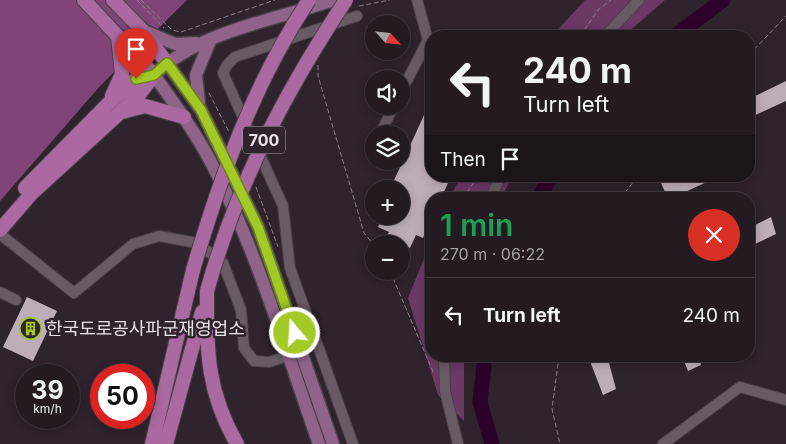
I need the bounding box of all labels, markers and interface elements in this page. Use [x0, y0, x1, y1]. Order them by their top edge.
north arrow [365, 15, 410, 60]
map controls [365, 15, 410, 280]
pin [115, 28, 157, 79]
icon: arrive [122, 35, 150, 63]
text: 240 m [523, 49, 632, 91]
icon: left [440, 50, 505, 115]
button: sound [365, 70, 410, 115]
text: Turn left [523, 91, 609, 117]
button: layers [365, 125, 410, 170]
road number: 700 [243, 126, 285, 154]
icon: arrive [496, 145, 524, 173]
text: Then [440, 148, 486, 171]
button: + [365, 180, 410, 225]
text: 1 min [440, 207, 513, 243]
button: close [688, 209, 740, 261]
button: − [365, 235, 410, 280]
text: 270 m · 06:22 [440, 244, 545, 264]
icon: left [440, 301, 468, 329]
text: Turn left [483, 304, 561, 327]
text: 240 m [682, 304, 740, 327]
position arrow [268, 306, 320, 358]
building icon: 한국도로공사파군재영업소 [18, 317, 42, 341]
place label: 한국도로공사파군재영업소 [46, 318, 245, 339]
speed limit sign: 50 [90, 364, 155, 429]
text: 39 [31, 375, 64, 405]
text: km/h [33, 401, 62, 416]

